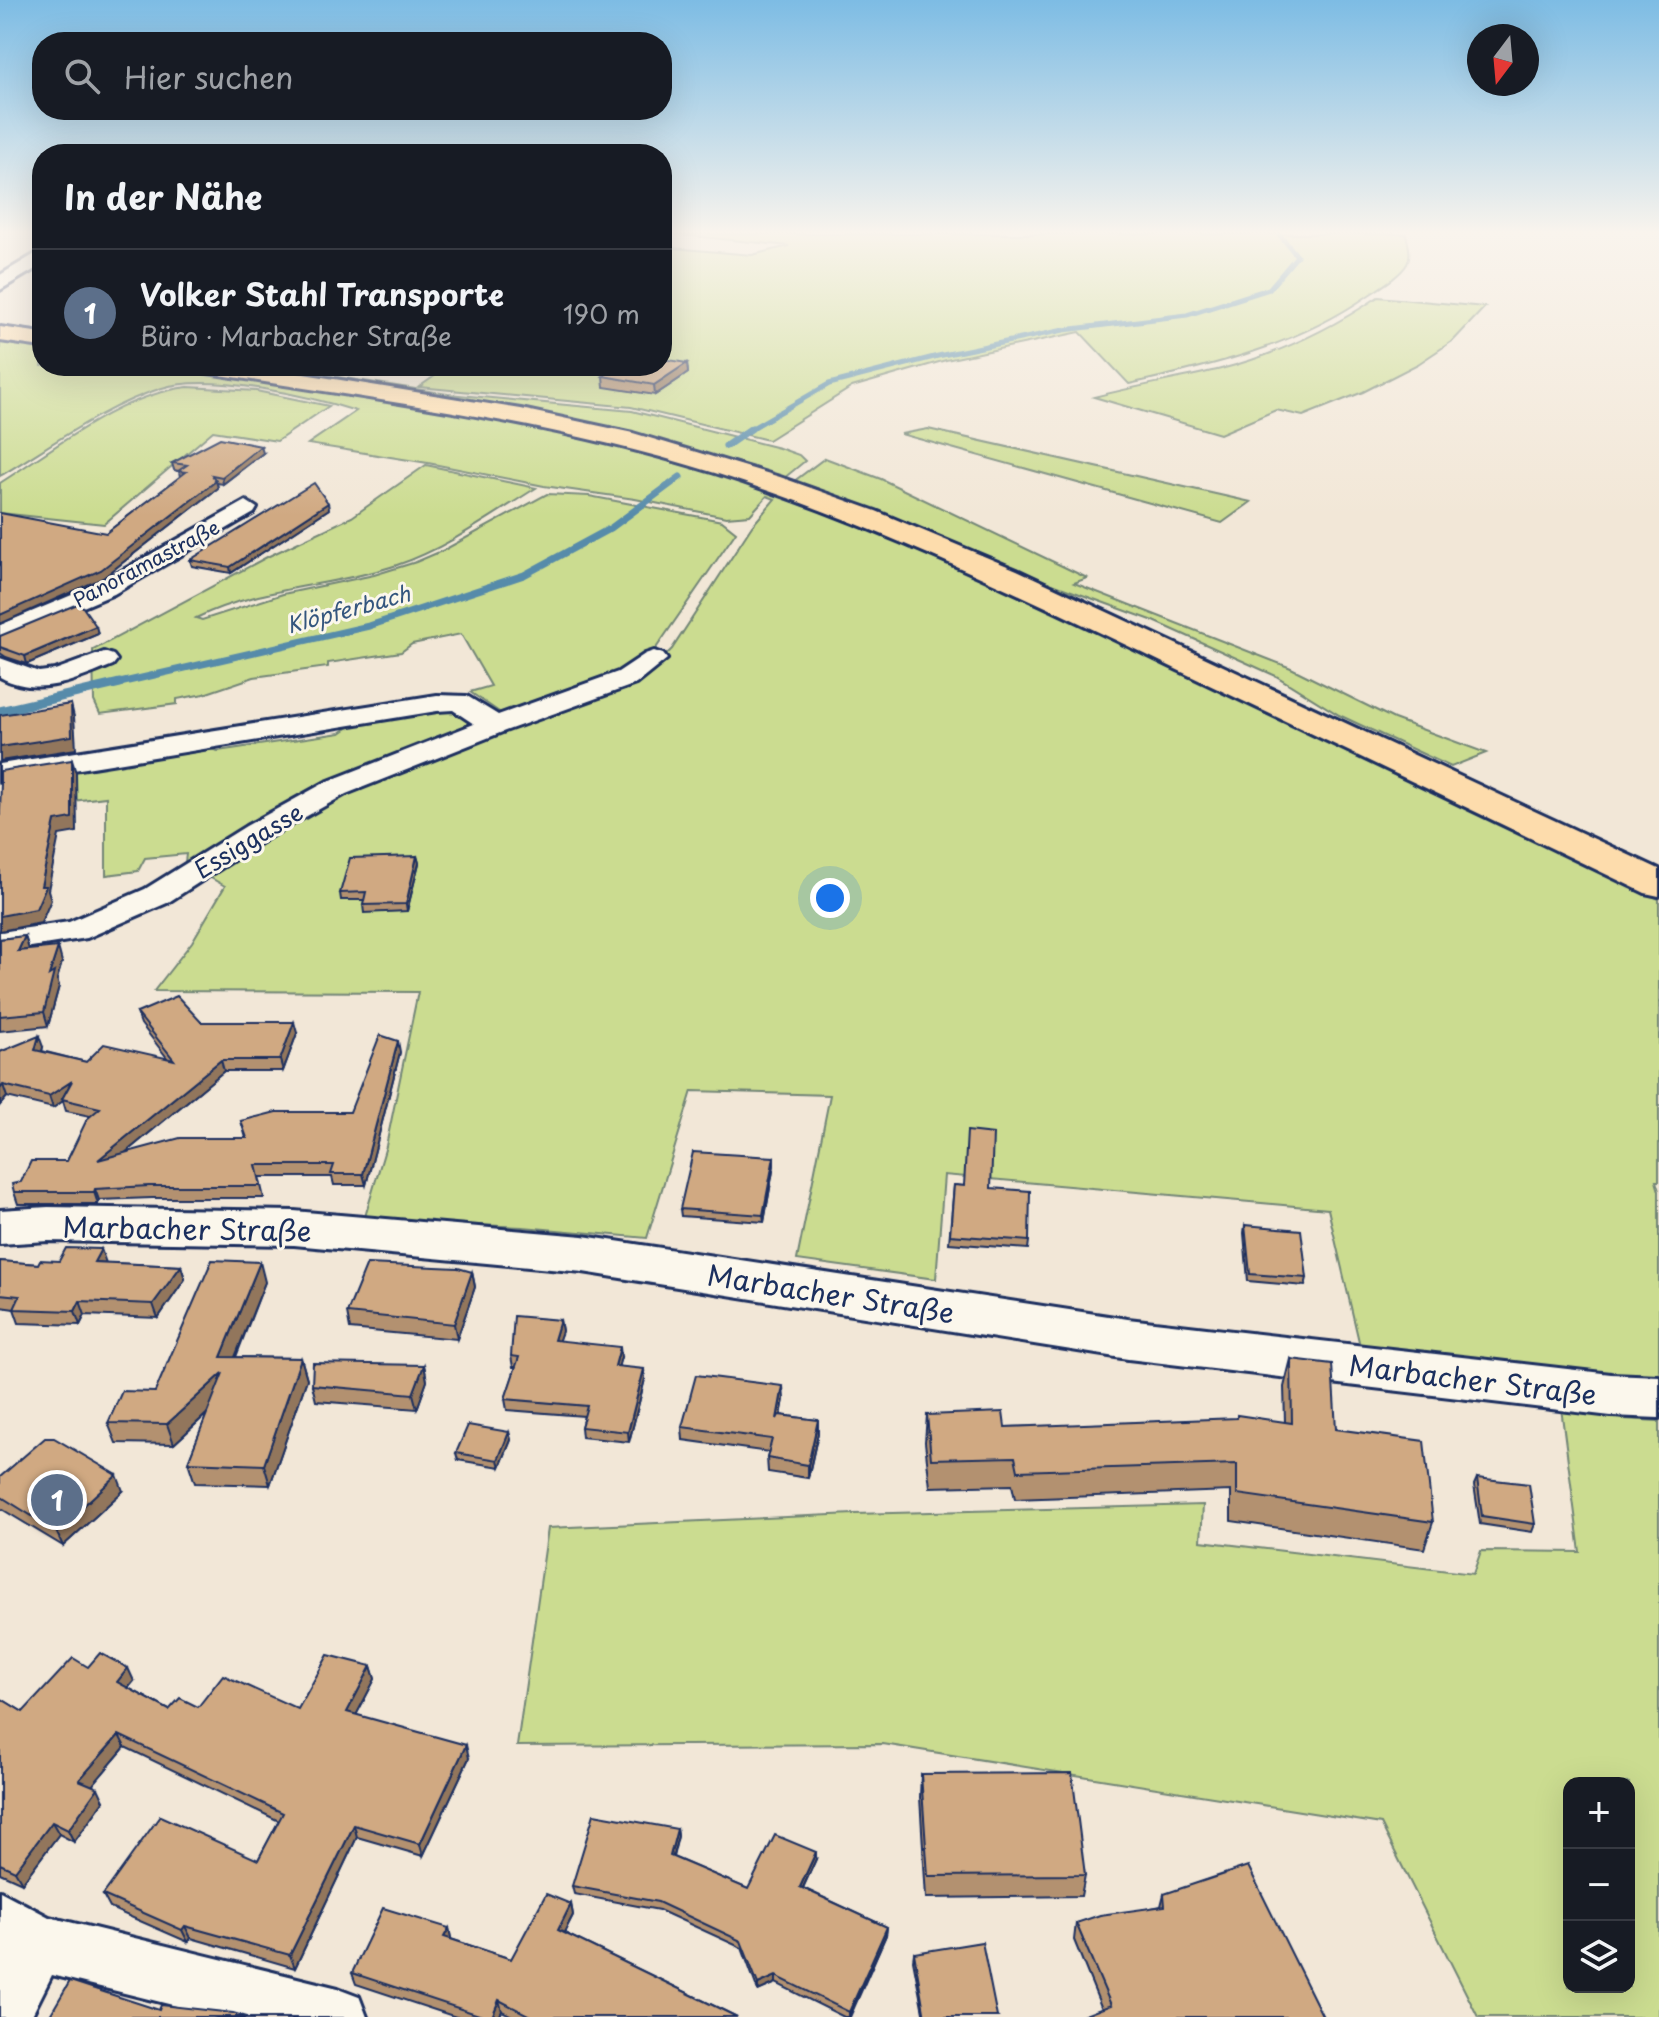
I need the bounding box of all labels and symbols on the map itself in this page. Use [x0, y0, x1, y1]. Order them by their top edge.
north arrow [1467, 24, 1539, 96]
street label: Panoramastraße [67, 512, 225, 614]
water label: Klöpferbach [283, 575, 415, 640]
street label: Essiggasse [187, 793, 309, 887]
your location [810, 878, 850, 918]
street label: Marbacher Straße [62, 1204, 312, 1252]
street label: Marbacher Straße [704, 1252, 958, 1334]
street label: Marbacher Straße [1347, 1342, 1599, 1416]
pin: 1 [31, 1470, 83, 1530]

